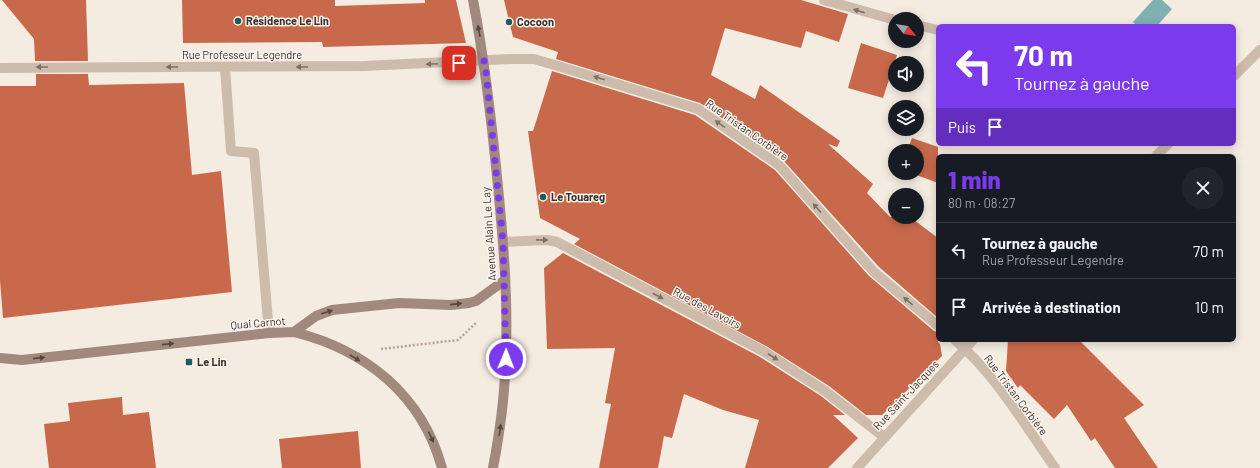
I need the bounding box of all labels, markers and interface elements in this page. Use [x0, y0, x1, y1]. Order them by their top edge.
one-way arrow [853, 8, 865, 14]
north arrow [888, 12, 924, 48]
map controls [888, 12, 924, 224]
place label: Résidence Le Lin [246, 14, 329, 27]
place label: Cocoon [517, 15, 554, 28]
marker: Résidence Le Lin [233, 16, 243, 26]
marker: Cocoon [504, 17, 514, 27]
one-way arrow [476, 25, 482, 37]
text: 70 m [1014, 38, 1073, 72]
icon: left [948, 40, 1000, 92]
pin [442, 46, 476, 80]
street label: Rue Professeur Legendre [182, 48, 302, 61]
icon: arrive [448, 52, 470, 74]
button: sound [888, 56, 924, 92]
one-way arrow [425, 61, 438, 67]
one-way arrow [36, 64, 48, 71]
one-way arrow [165, 64, 178, 70]
one-way arrow [295, 64, 308, 70]
text: Tournez à gauche [1014, 72, 1150, 94]
one-way arrow [593, 75, 605, 81]
street label: Rue Tristan Corbière [704, 96, 791, 163]
button: layers [888, 100, 924, 136]
icon: arrive [984, 116, 1006, 138]
text: Puis [948, 118, 976, 136]
one-way arrow [714, 120, 725, 128]
button: + [888, 144, 924, 180]
text: 1 min [948, 165, 1001, 194]
button: close [1182, 167, 1224, 209]
street label: Avenue Alain Le Lay [479, 187, 498, 281]
button: − [888, 188, 924, 224]
place label: Le Touareg [551, 190, 605, 203]
marker: Le Touareg [538, 192, 548, 202]
text: 80 m · 08:27 [948, 195, 1015, 211]
one-way arrow [813, 203, 822, 213]
text: Tournez à gauche [982, 234, 1098, 252]
one-way arrow [536, 237, 549, 243]
icon: left [948, 240, 970, 262]
text: 70 m [1193, 242, 1224, 260]
text: Rue Professeur Legendre [982, 252, 1124, 268]
street label: Rue des Lavoirs [671, 284, 743, 331]
one-way arrow [653, 292, 664, 299]
one-way arrow [903, 296, 914, 305]
icon: arrive [948, 296, 970, 318]
text: Arrivée à destination [982, 298, 1121, 316]
text: 10 m [1195, 298, 1224, 316]
one-way arrow [450, 301, 462, 307]
one-way arrow [321, 309, 333, 315]
street label: Quai Carnot [230, 314, 286, 331]
position arrow [485, 338, 527, 380]
one-way arrow [162, 340, 174, 347]
street label: Rue Tristan Corbière [982, 352, 1051, 438]
one-way arrow [768, 353, 778, 361]
one-way arrow [33, 354, 45, 361]
one-way arrow [349, 354, 361, 361]
place label: Le Lin [197, 355, 227, 368]
marker: Le Lin [184, 357, 194, 367]
street label: Rue Saint-Jacques [870, 357, 941, 432]
one-way arrow [497, 423, 503, 436]
one-way arrow [428, 432, 434, 443]

